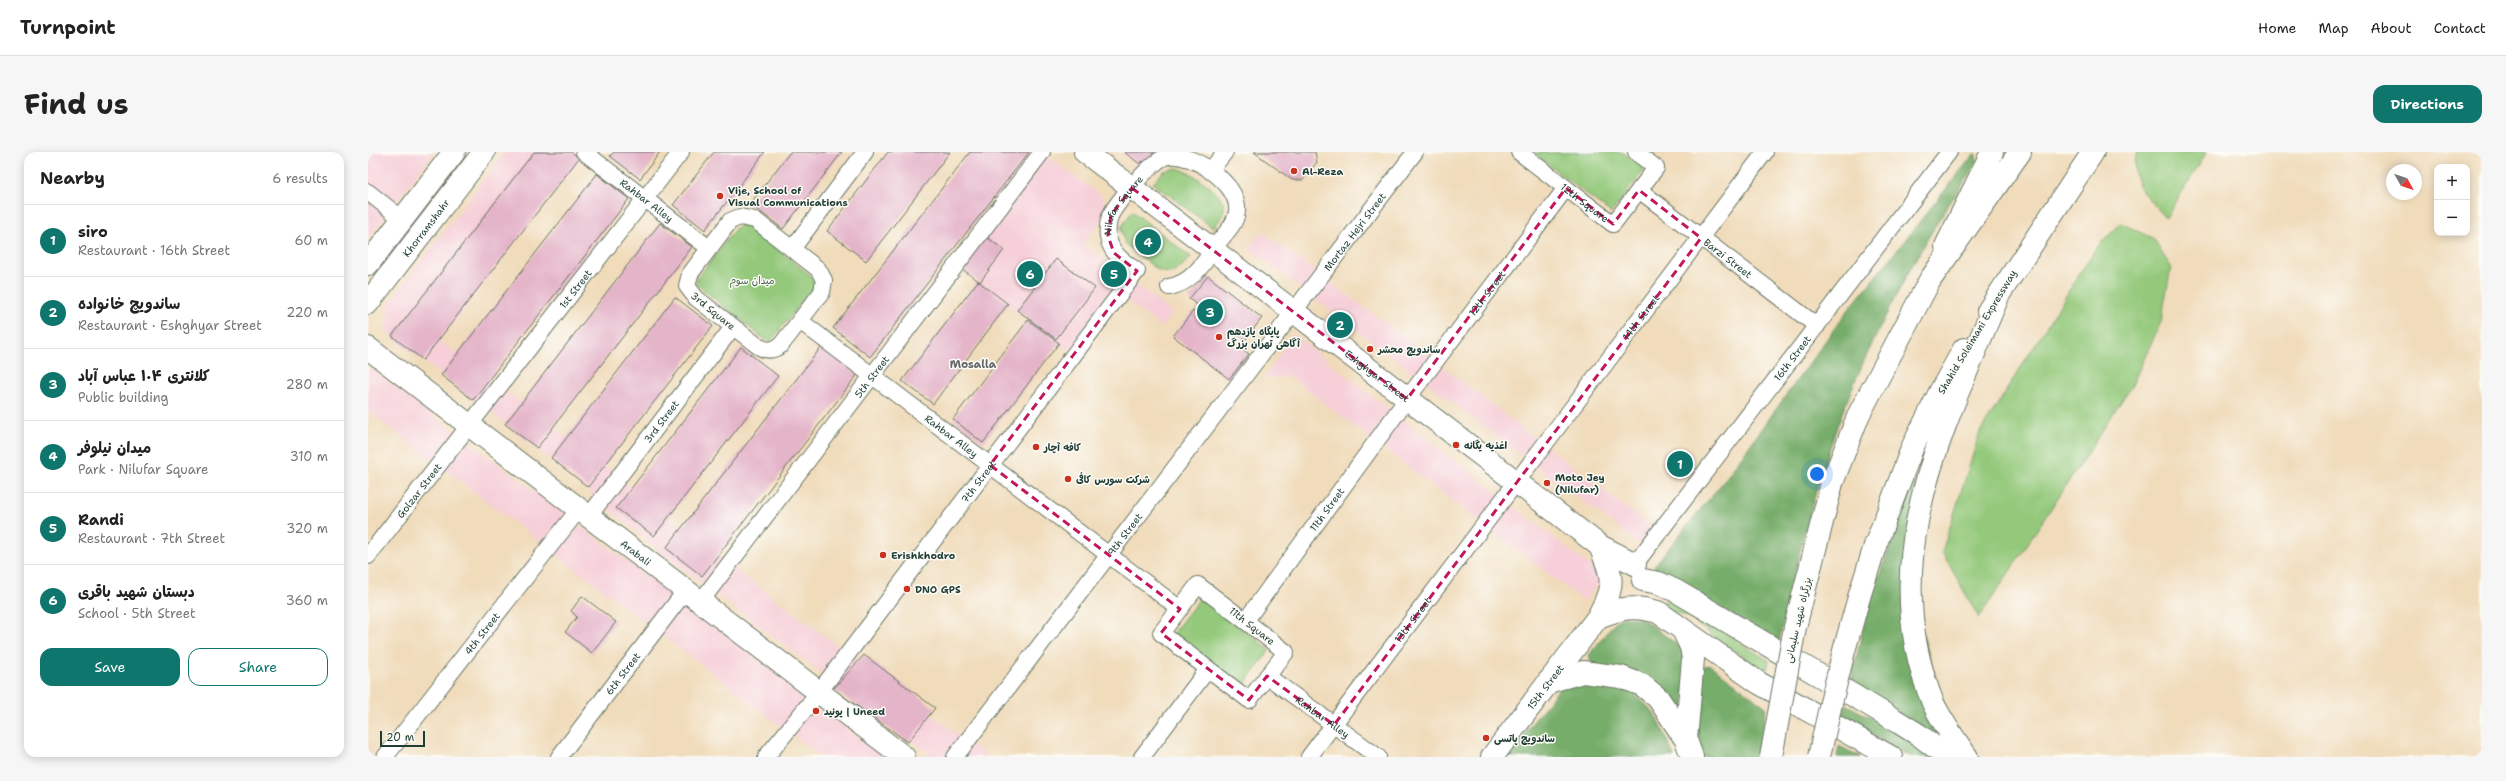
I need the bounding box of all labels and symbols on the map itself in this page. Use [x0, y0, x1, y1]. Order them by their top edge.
north arrow [2386, 164, 2422, 200]
place label: Al-Reza [1302, 165, 1344, 178]
marker: Al-Reza [1289, 166, 1299, 176]
street label: Nilufar Square [1101, 172, 1146, 235]
street label: Rahbar Alley [617, 176, 676, 225]
street label: 12th Square [1558, 180, 1612, 225]
place label: Vije, School of Visual Communications [728, 184, 848, 209]
street label: Mortaz Hejri Street [1321, 190, 1388, 273]
marker: Vije, School of Visual Communications [715, 191, 725, 201]
street label: Khorramshahr [400, 196, 452, 259]
pin: 4 [1135, 227, 1161, 257]
street label: Barzi Street [1701, 235, 1755, 281]
pin: 6 [1017, 259, 1043, 289]
pin: 5 [1101, 259, 1127, 289]
street label: 1st Street [556, 267, 594, 311]
street label: Shahid Soleimani Expressway [1935, 267, 2019, 396]
street label: 12th Street [1465, 268, 1508, 318]
park label: میدان سوم [729, 274, 775, 288]
street label: 3rd Square [688, 289, 738, 333]
street label: 14th Street [1619, 292, 1662, 342]
pin: 3 [1197, 297, 1223, 327]
pin: 2 [1327, 310, 1353, 340]
place label: پایگاه یازدهم آگاهی تهران بزرگ [1227, 325, 1301, 350]
marker: پایگاه یازدهم آگاهی تهران بزرگ [1214, 332, 1224, 342]
street label: 16th Street [1770, 333, 1814, 383]
place label: ساندویچ محشر [1377, 343, 1440, 356]
marker: ساندویچ محشر [1365, 344, 1375, 354]
street label: Eshghyar Street [1342, 347, 1412, 405]
street label: 5th Street [851, 353, 892, 400]
district label: Mosalla [950, 357, 997, 372]
street label: 3rd Street [641, 397, 682, 445]
street label: Rahbar Alley [922, 411, 981, 460]
place label: اغذیه یگانه [1464, 439, 1508, 452]
marker: اغذیه یگانه [1451, 440, 1461, 450]
place label: کافه آچار [1043, 441, 1081, 454]
marker: کافه آچار [1031, 442, 1041, 452]
pin: 1 [1667, 449, 1693, 479]
street label: 7th Street [958, 457, 999, 505]
street label: Golzar Street [393, 460, 444, 520]
your location [1807, 464, 1827, 484]
place label: Moto Jey (Nilufar) [1555, 471, 1605, 496]
place label: شرکت سورس کافی [1076, 472, 1150, 486]
marker: شرکت سورس کافی [1063, 474, 1073, 484]
marker: Moto Jey (Nilufar) [1542, 478, 1552, 488]
street label: 11th Street [1306, 485, 1347, 534]
street label: 9th Street [1104, 510, 1145, 558]
street label: Arabali [618, 537, 654, 568]
place label: Erishkhodro [891, 549, 956, 562]
marker: Erishkhodro [878, 550, 888, 560]
street label: بزرگراه شهید سلیمانی [1782, 576, 1815, 664]
place label: DNO GPS [915, 583, 961, 596]
marker: DNO GPS [902, 584, 912, 594]
street label: 13th Street [1391, 594, 1434, 645]
street label: 11th Square [1227, 604, 1278, 648]
street label: 4th Street [461, 610, 502, 657]
street label: 6th Street [602, 650, 643, 697]
street label: 15th Street [1524, 662, 1566, 712]
street label: Rahbar Alley [1293, 693, 1352, 741]
place label: یونید | Uneed [824, 705, 885, 718]
marker: یونید | Uneed [811, 706, 821, 716]
scale bar [380, 729, 425, 748]
place label: ساندویچ پاتسی [1494, 732, 1555, 746]
marker: ساندویچ پاتسی [1481, 733, 1491, 743]

